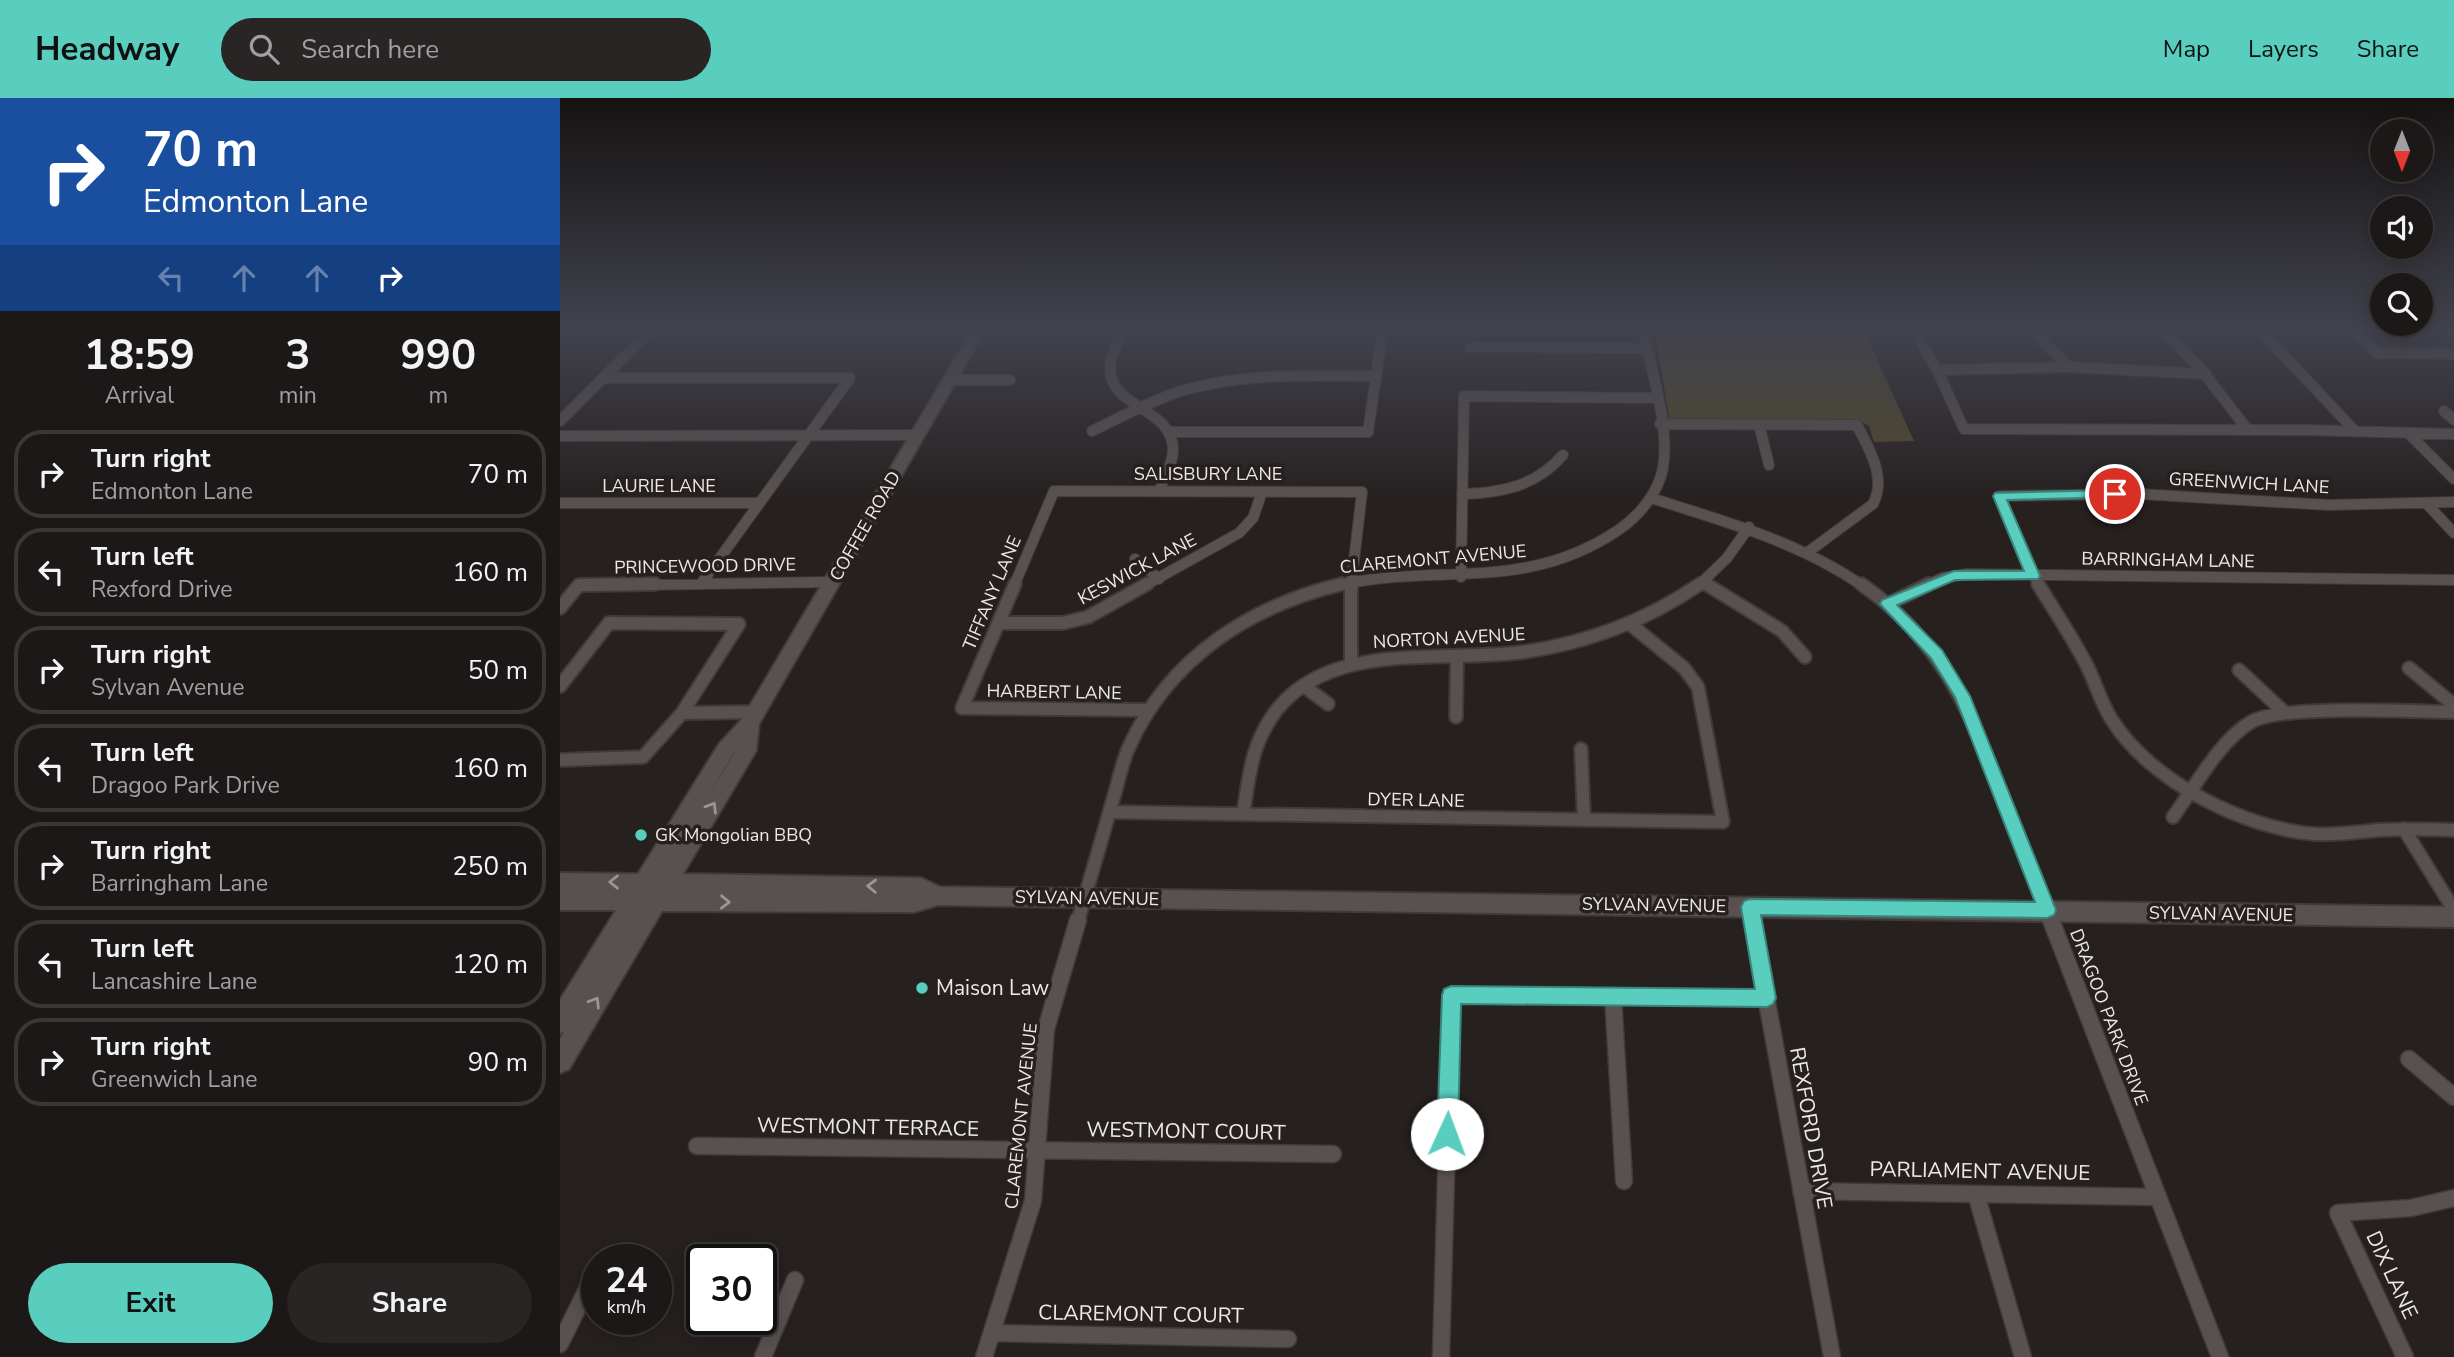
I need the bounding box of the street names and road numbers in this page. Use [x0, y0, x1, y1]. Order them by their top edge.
street label: SALISBURY LANE [1134, 462, 1282, 486]
street label: COFFEE ROAD [824, 467, 906, 585]
street label: GREENWICH LANE [2168, 467, 2330, 499]
street label: LAURIE LANE [602, 474, 716, 498]
street label: KESWICK LANE [1073, 528, 1201, 610]
street label: TIFFANY LANE [957, 532, 1027, 654]
street label: CLAREMONT AVENUE [1339, 539, 1527, 579]
street label: BARRINGHAM LANE [2081, 546, 2255, 574]
street label: PRINCEWOOD DRIVE [614, 552, 796, 580]
street label: NORTON AVENUE [1372, 622, 1526, 654]
street label: HARBERT LANE [986, 679, 1122, 705]
street label: DYER LANE [1367, 787, 1465, 813]
street label: SYLVAN AVENUE [1015, 885, 1159, 911]
street label: SYLVAN AVENUE [1582, 892, 1726, 918]
street label: SYLVAN AVENUE [2149, 901, 2293, 927]
street label: DRAGOO PARK DRIVE [2064, 925, 2154, 1109]
street label: CLAREMONT AVENUE [999, 1022, 1043, 1210]
street label: REXFORD DRIVE [1783, 1045, 1839, 1211]
street label: WESTMONT TERRACE [757, 1111, 979, 1143]
street label: WESTMONT COURT [1086, 1115, 1286, 1147]
street label: PARLIAMENT AVENUE [1869, 1155, 2091, 1187]
street label: DIX LANE [2359, 1226, 2425, 1324]
street label: CLAREMONT COURT [1038, 1298, 1244, 1330]

